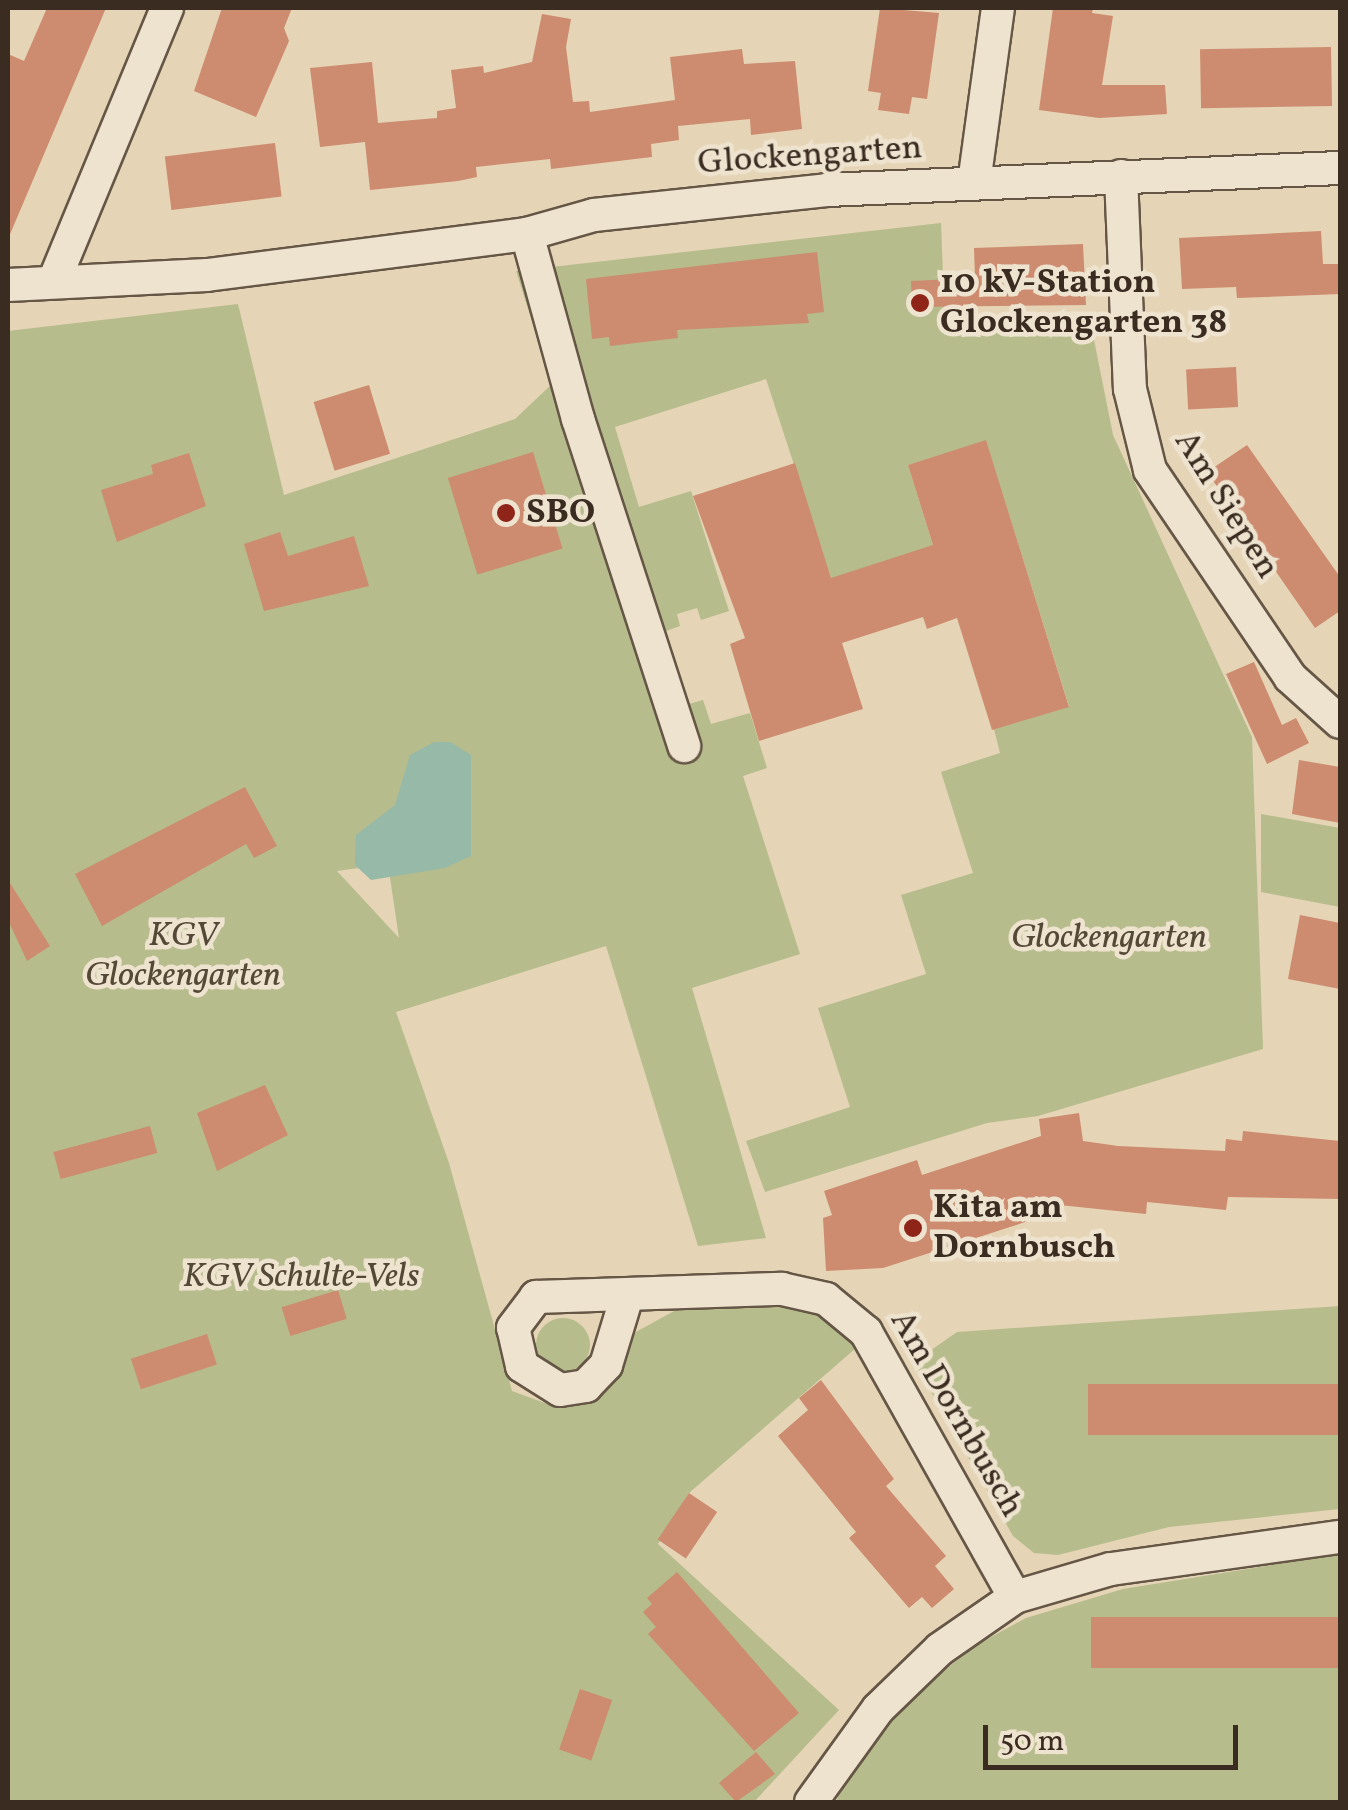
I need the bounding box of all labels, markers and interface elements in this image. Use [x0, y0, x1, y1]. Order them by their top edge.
street label: Glockengarten [696, 127, 924, 185]
place label: 10 kV-Station Glockengarten 38 [940, 262, 1227, 344]
marker: 10 kV-Station Glockengarten 38 [909, 292, 931, 314]
street label: Am Siepen [1164, 423, 1288, 587]
place label: SBO [526, 492, 595, 534]
marker: SBO [495, 502, 517, 524]
park label: KGV Glockengarten [85, 915, 281, 997]
park label: Glockengarten [1011, 917, 1207, 959]
place label: Kita am Dornbusch [933, 1187, 1115, 1269]
marker: Kita am Dornbusch [902, 1217, 924, 1239]
park label: KGV Schulte-Vels [183, 1256, 419, 1298]
street label: Am Dornbusch [880, 1303, 1032, 1525]
scale bar [988, 1705, 1243, 1767]
text: 50 m [1000, 1721, 1064, 1763]

